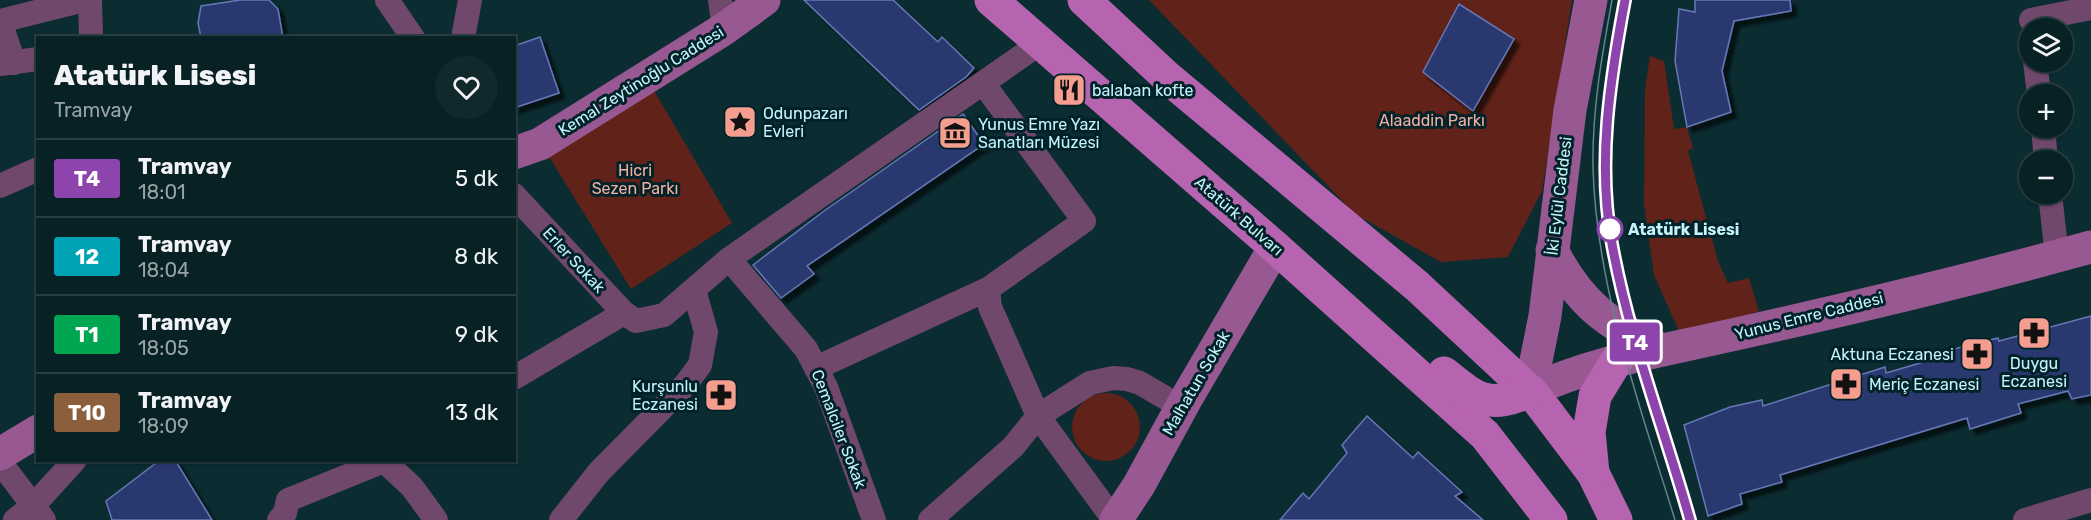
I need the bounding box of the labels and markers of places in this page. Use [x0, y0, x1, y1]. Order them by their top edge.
restaurant icon: balaban kofte [1051, 72, 1087, 108]
place label: balaban kofte [1092, 81, 1193, 100]
place icon: Odunpazarı Evleri [722, 104, 758, 140]
place label: Odunpazarı Evleri [763, 104, 848, 141]
museum icon: Yunus Emre Yazı Sanatları Müzesi [937, 115, 973, 151]
place label: Yunus Emre Yazı Sanatları Müzesi [978, 115, 1100, 152]
marker: Atatürk Lisesi [1597, 216, 1623, 242]
place label: Atatürk Lisesi [1628, 220, 1739, 239]
pharmacy icon: Duygu Eczanesi [2016, 315, 2052, 351]
pharmacy icon: Aktuna Eczanesi [1959, 336, 1995, 372]
place label: Aktuna Eczanesi [1831, 345, 1954, 364]
place label: Duygu Eczanesi [2001, 354, 2067, 391]
pharmacy icon: Meriç Eczanesi [1828, 366, 1864, 402]
place label: Meriç Eczanesi [1869, 375, 1979, 394]
place label: Kurşunlu Eczanesi [632, 377, 698, 414]
pharmacy icon: Kurşunlu Eczanesi [703, 377, 739, 413]

